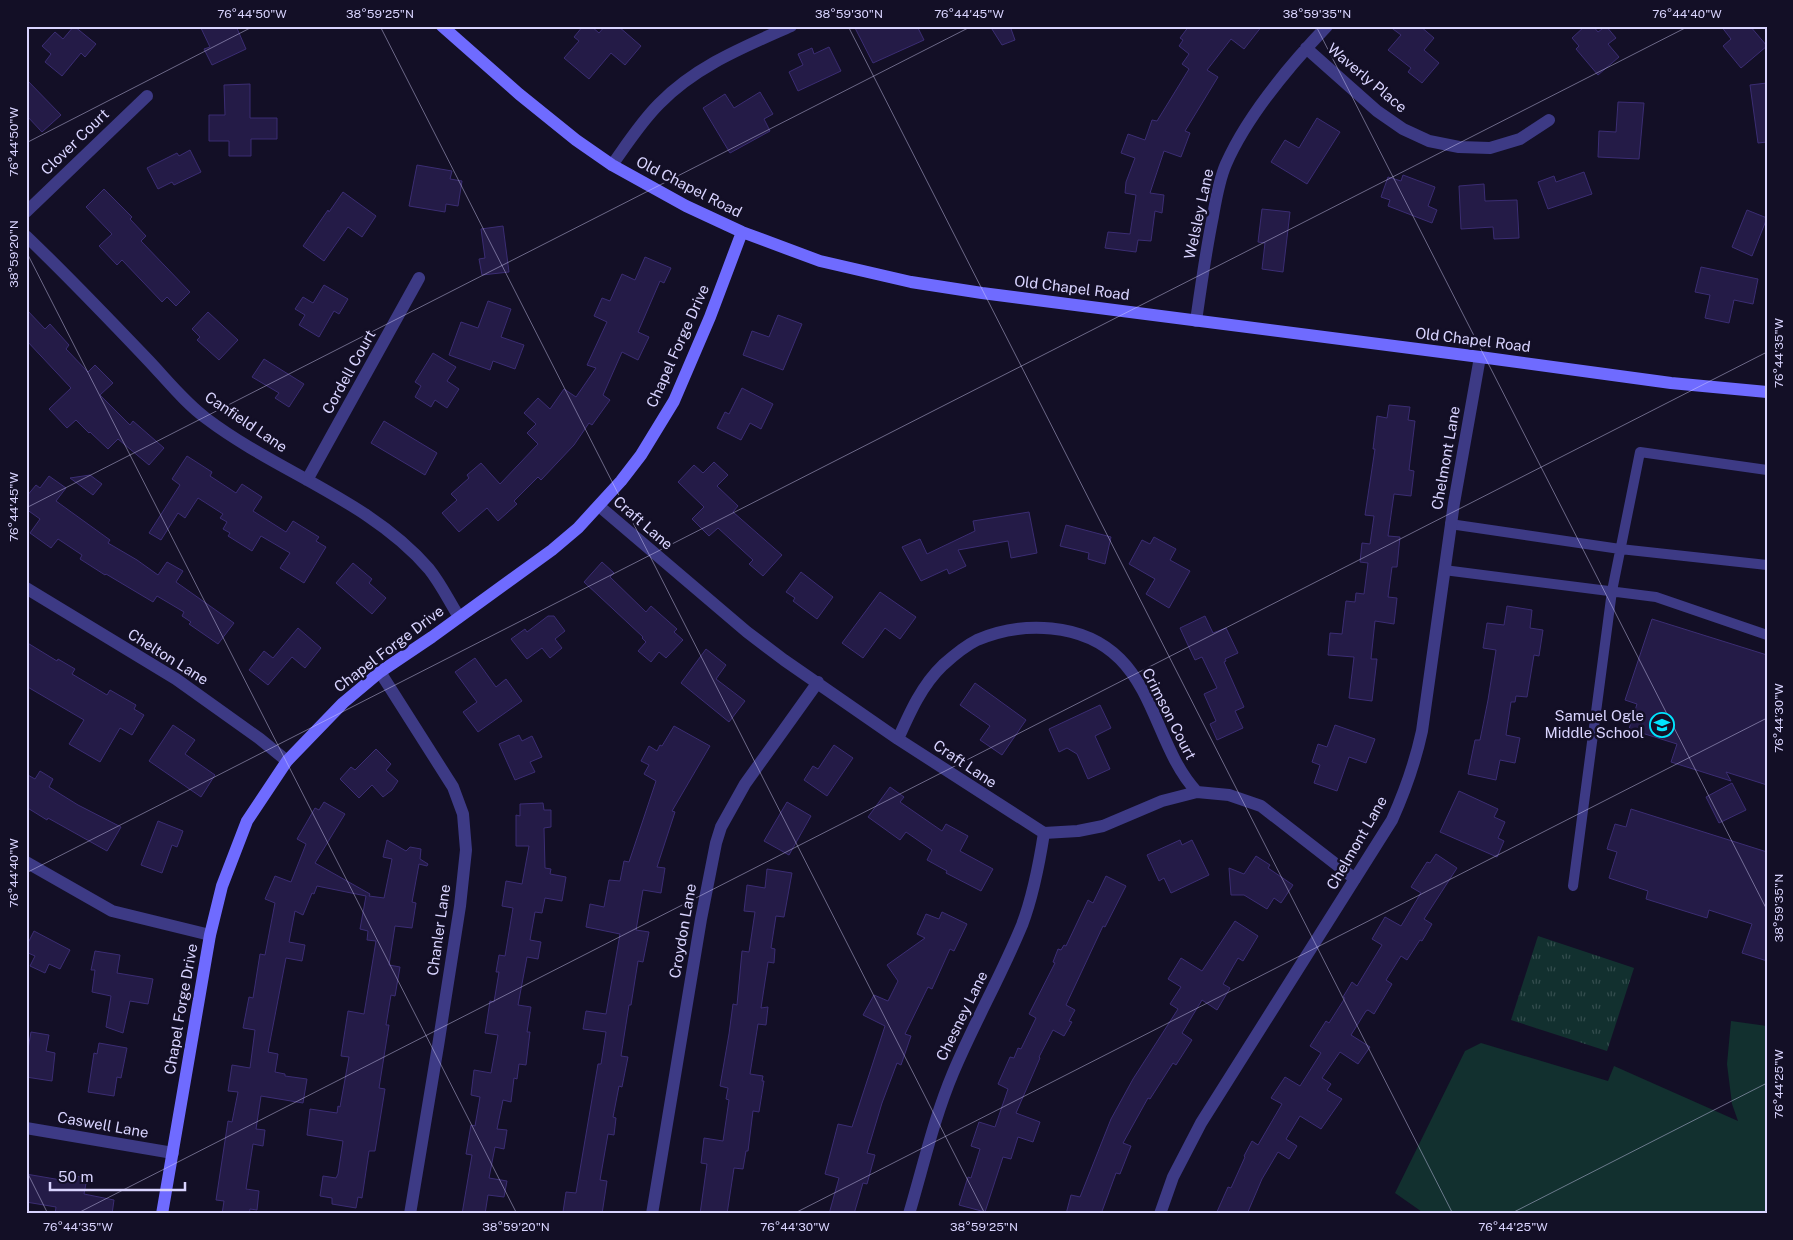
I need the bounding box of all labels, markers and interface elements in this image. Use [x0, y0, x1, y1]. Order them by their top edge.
text: 76°44'50"W [217, 7, 287, 21]
text: 38°59'25"N [346, 7, 414, 21]
text: 38°59'30"N [815, 7, 883, 21]
text: 76°44'45"W [934, 7, 1004, 21]
text: 38°59'35"N [1283, 7, 1351, 21]
text: 76°44'40"W [1652, 7, 1722, 21]
street label: Waverly Place [1324, 40, 1410, 116]
street label: Clover Court [37, 105, 112, 178]
text: 76°44'50"W [7, 107, 21, 177]
street label: Old Chapel Road [634, 153, 745, 220]
street label: Welsley Lane [1181, 167, 1216, 261]
text: 38°59'20"N [7, 220, 21, 288]
street label: Old Chapel Road [1013, 272, 1131, 303]
street label: Chapel Forge Drive [643, 282, 712, 410]
text: 76°44'35"W [1772, 318, 1786, 388]
street label: Old Chapel Road [1414, 324, 1532, 355]
street label: Cordell Court [318, 327, 379, 417]
street label: Canfield Lane [202, 388, 291, 455]
street label: Chelmont Lane [1428, 405, 1463, 511]
text: 76°44'45"W [7, 472, 21, 542]
street label: Craft Lane [610, 492, 676, 553]
street label: Chapel Forge Drive [331, 602, 447, 695]
street label: Chelton Lane [125, 625, 212, 688]
street label: Crimson Court [1139, 665, 1200, 762]
text: 76°44'30"W [1772, 683, 1786, 753]
place label: Samuel Ogle Middle School [1545, 707, 1644, 741]
school or university icon: Samuel Ogle Middle School [1649, 712, 1675, 738]
street label: Craft Lane [930, 736, 1000, 791]
street label: Chelmont Lane [1323, 793, 1390, 893]
text: 76°44'40"W [7, 838, 21, 908]
text: 38°59'35"N [1772, 874, 1786, 942]
street label: Croydon Lane [666, 882, 699, 980]
street label: Chanler Lane [424, 883, 453, 977]
street label: Chapel Forge Drive [161, 942, 200, 1076]
street label: Chesney Lane [933, 968, 991, 1063]
text: 76°44'25"W [1772, 1049, 1786, 1119]
street label: Caswell Lane [56, 1108, 150, 1141]
scale bar [50, 1160, 185, 1192]
text: 50 m [58, 1168, 93, 1185]
text: 76°44'35"W [43, 1220, 113, 1234]
text: 38°59'20"N [482, 1220, 550, 1234]
text: 76°44'30"W [760, 1220, 830, 1234]
text: 38°59'25"N [950, 1220, 1018, 1234]
text: 76°44'25"W [1478, 1220, 1548, 1234]

